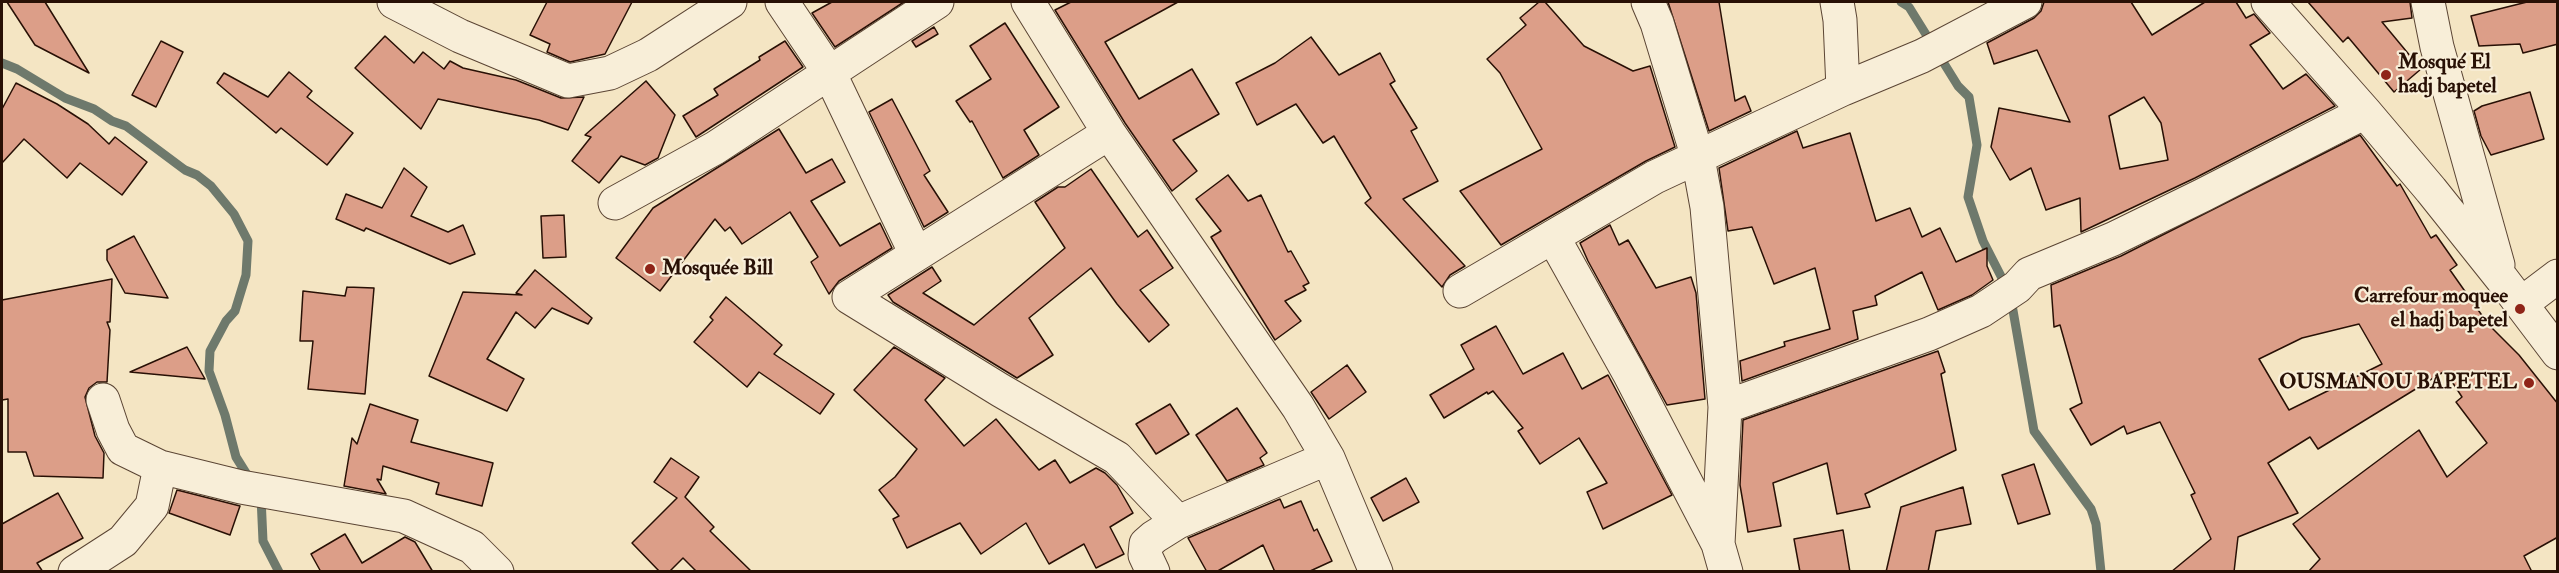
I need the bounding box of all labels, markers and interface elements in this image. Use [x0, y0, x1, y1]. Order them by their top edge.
place label: Mosqué El hadj bapetel [2398, 50, 2497, 100]
marker: Mosqué El hadj bapetel [2379, 68, 2393, 82]
place label: Mosquée Bill [662, 256, 773, 282]
marker: Mosquée Bill [643, 262, 657, 276]
place label: Carrefour moquee el hadj bapetel [2354, 284, 2508, 334]
marker: Carrefour moquee el hadj bapetel [2513, 302, 2527, 316]
place label: OUSMANOU BAPETEL [2279, 370, 2517, 396]
marker: OUSMANOU BAPETEL [2522, 376, 2536, 390]

